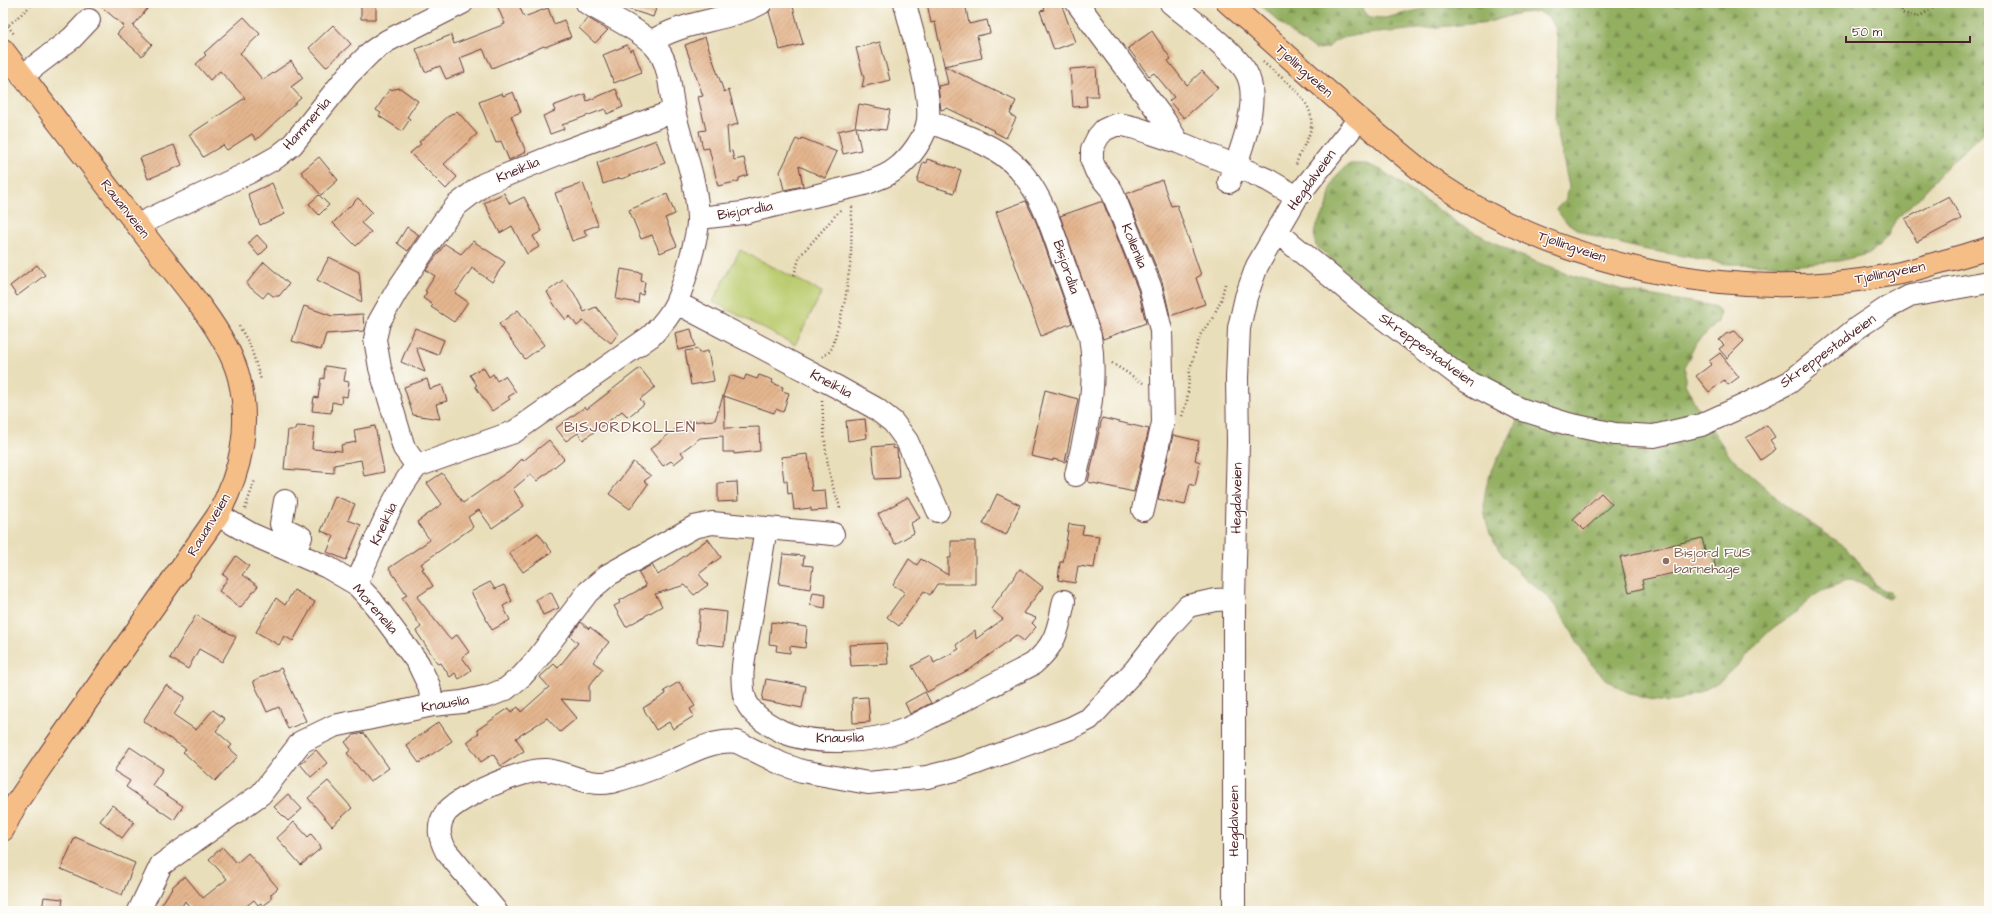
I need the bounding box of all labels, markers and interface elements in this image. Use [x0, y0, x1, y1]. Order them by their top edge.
scale bar [1846, 18, 1970, 44]
text: 50 m [1852, 24, 1883, 41]
street label: Tjøllingveien [1271, 40, 1337, 102]
street label: Hammerlia [278, 93, 336, 155]
street label: Hegdalveien [1283, 145, 1341, 215]
street label: Kneiklia [493, 152, 543, 188]
street label: Rauanveien [96, 175, 154, 243]
street label: Bisjordlia [716, 196, 774, 226]
street label: Kollenlia [1116, 221, 1152, 271]
street label: Tjøllingveien [1535, 226, 1609, 268]
street label: Bisjordlia [1047, 237, 1085, 297]
street label: Tjøllingveien [1853, 256, 1927, 290]
street label: Skreppestadveien [1375, 308, 1479, 392]
street label: Skreppestadveien [1776, 309, 1880, 393]
street label: Kneiklia [806, 365, 856, 403]
district label: BISJORDKOLLEN [564, 417, 696, 438]
street label: Hegdalveien [1226, 462, 1248, 534]
street label: Rauanveien [182, 490, 236, 560]
street label: Kneiklia [365, 499, 403, 549]
place label: Bisjord FUS barnehage [1674, 543, 1751, 579]
marker: Bisjord FUS barnehage [1661, 556, 1671, 566]
street label: Morenelia [348, 580, 402, 638]
street label: Knauslia [420, 690, 470, 718]
street label: Knauslia [816, 728, 864, 748]
street label: Hegdalveien [1224, 785, 1244, 857]

